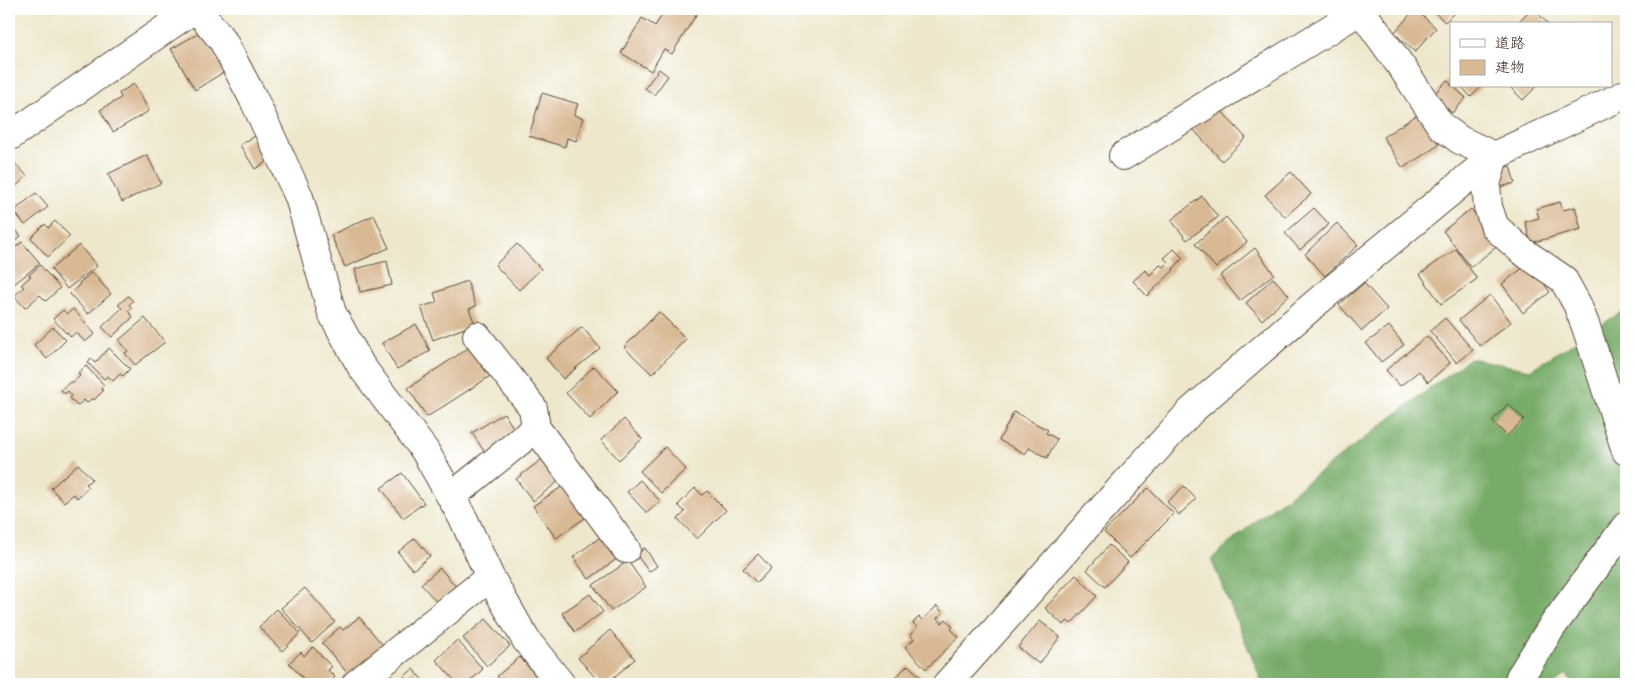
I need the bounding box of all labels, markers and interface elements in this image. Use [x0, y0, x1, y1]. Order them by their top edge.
legend [1450, 22, 1612, 88]
text: 道路 [1495, 34, 1525, 53]
text: 建物 [1495, 58, 1525, 77]

